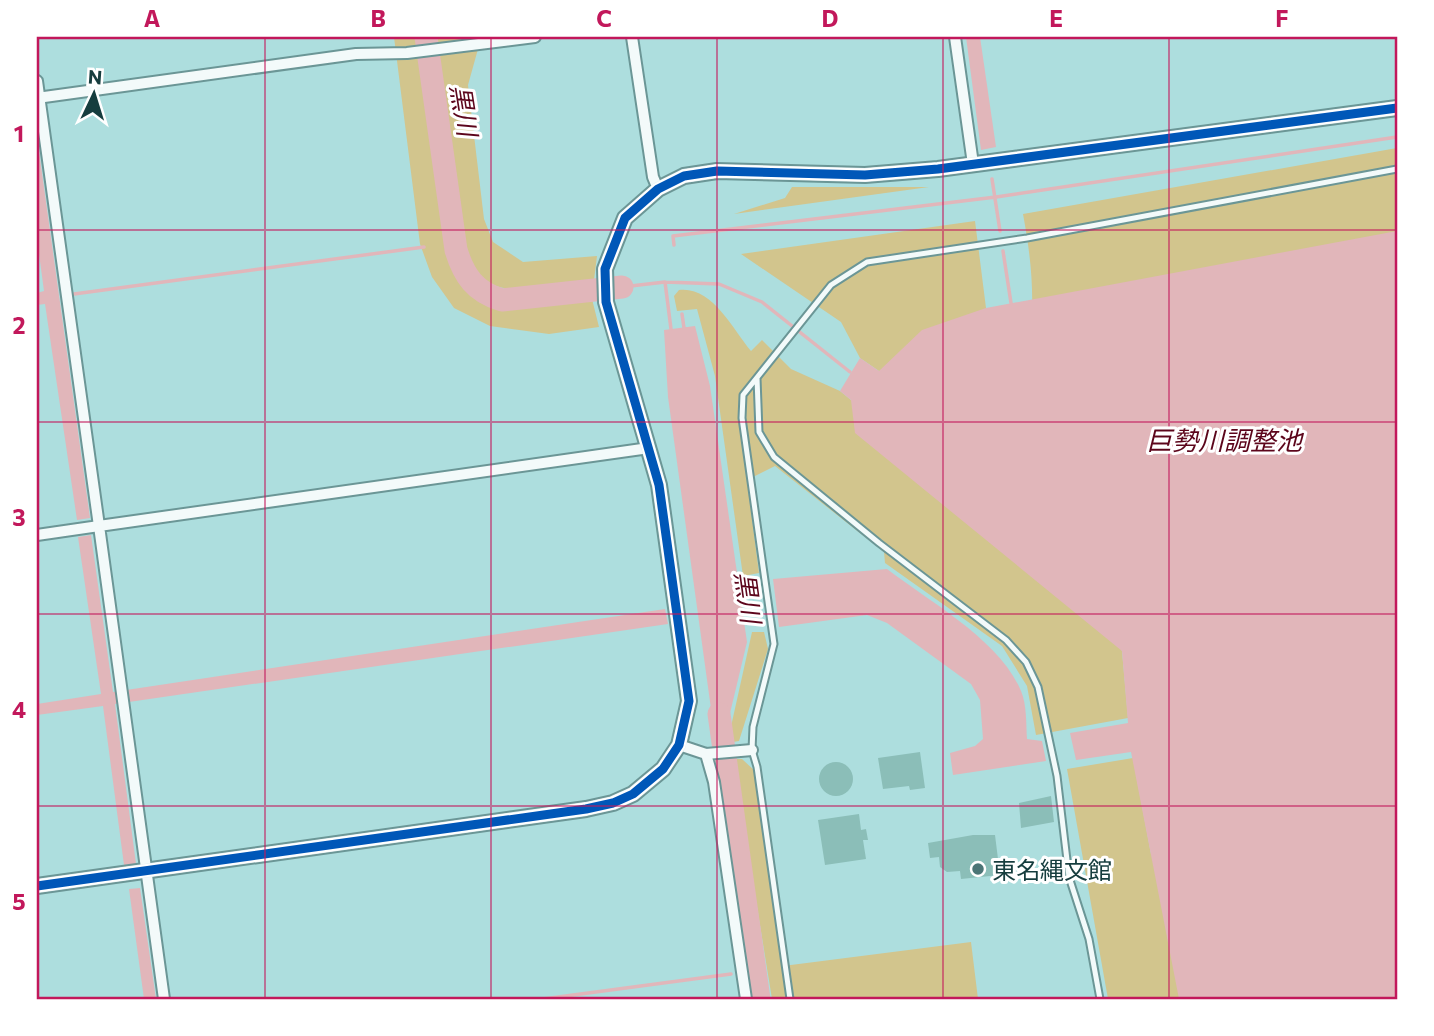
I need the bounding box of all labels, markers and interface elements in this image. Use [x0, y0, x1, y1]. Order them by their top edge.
text: A [144, 4, 161, 32]
text: B [370, 4, 386, 32]
text: C [596, 4, 612, 32]
text: D [822, 4, 839, 32]
text: E [1049, 4, 1063, 32]
text: F [1275, 4, 1289, 32]
north arrow [60, 60, 130, 130]
text: N [87, 65, 103, 89]
water label: 黒川 [446, 82, 485, 141]
text: 1 [14, 119, 24, 147]
text: 2 [12, 311, 26, 339]
water label: 巨勢川調整池 [1146, 424, 1305, 455]
text: 3 [12, 503, 26, 531]
water label: 黒川 [730, 569, 768, 628]
text: 4 [12, 695, 26, 723]
place label: 東名縄文館 [992, 855, 1112, 884]
marker: 東名縄文館 [970, 861, 986, 877]
text: 5 [12, 887, 26, 915]

